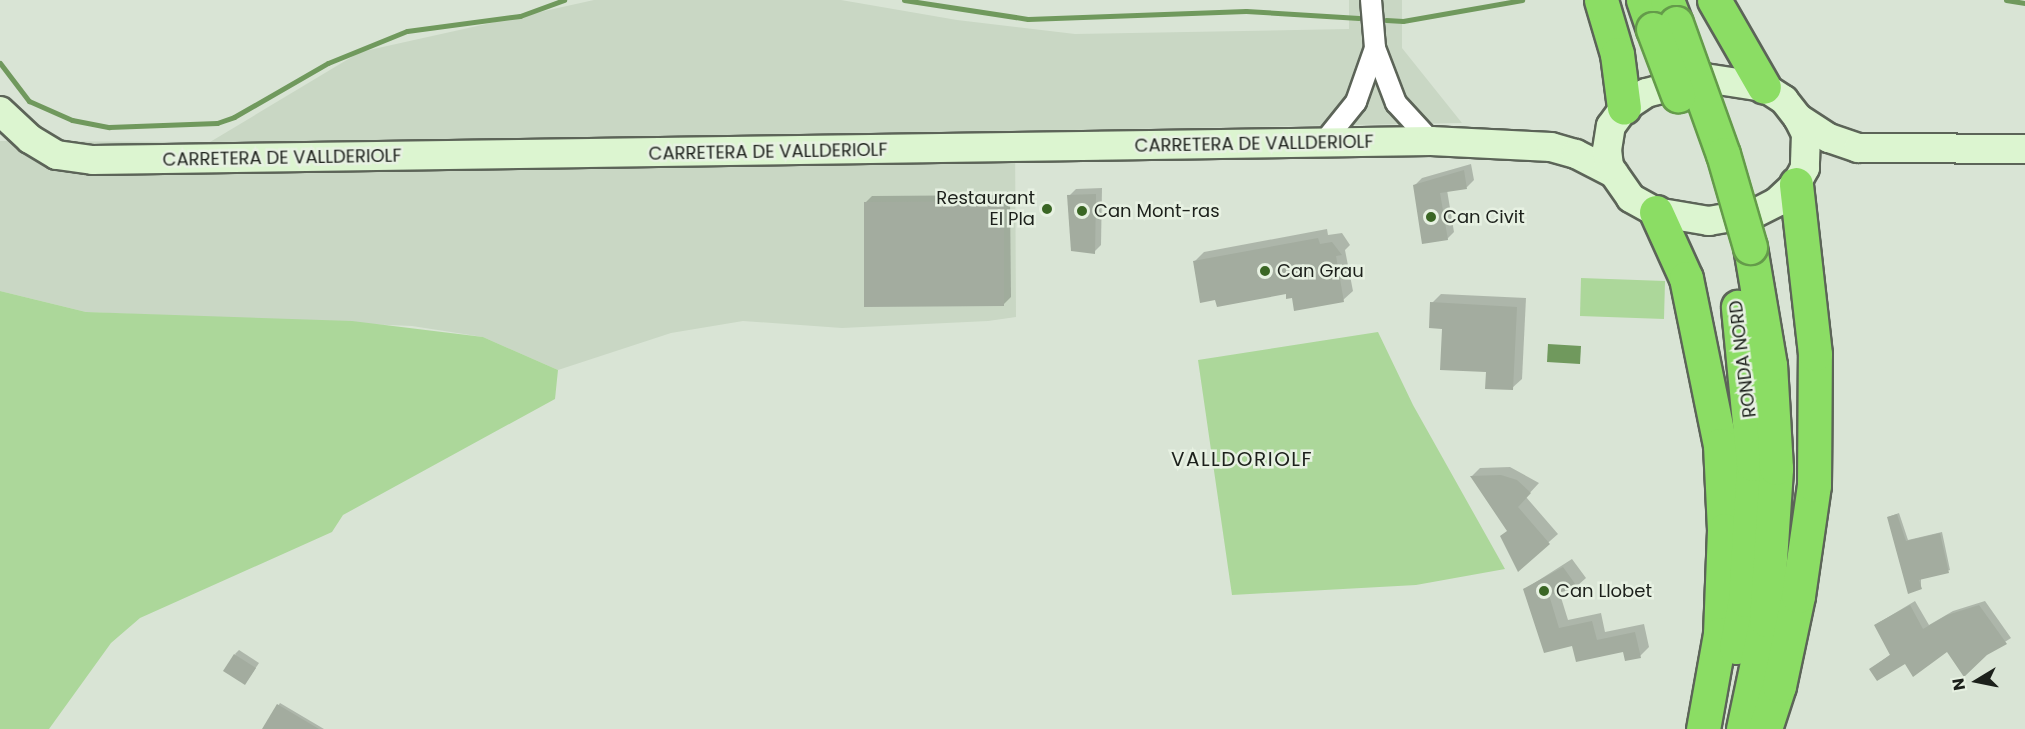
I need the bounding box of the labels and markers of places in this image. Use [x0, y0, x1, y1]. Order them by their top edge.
place label: Restaurant El Pla [936, 188, 1035, 230]
place label: Can Mont-ras [1094, 200, 1220, 222]
marker: Restaurant El Pla [1040, 202, 1054, 216]
marker: Can Mont-ras [1075, 204, 1089, 218]
place label: Can Civit [1443, 206, 1525, 228]
marker: Can Civit [1424, 210, 1438, 224]
place label: Can Grau [1277, 260, 1364, 282]
marker: Can Grau [1258, 264, 1272, 278]
place label: Can Llobet [1556, 580, 1652, 602]
marker: Can Llobet [1537, 584, 1551, 598]

